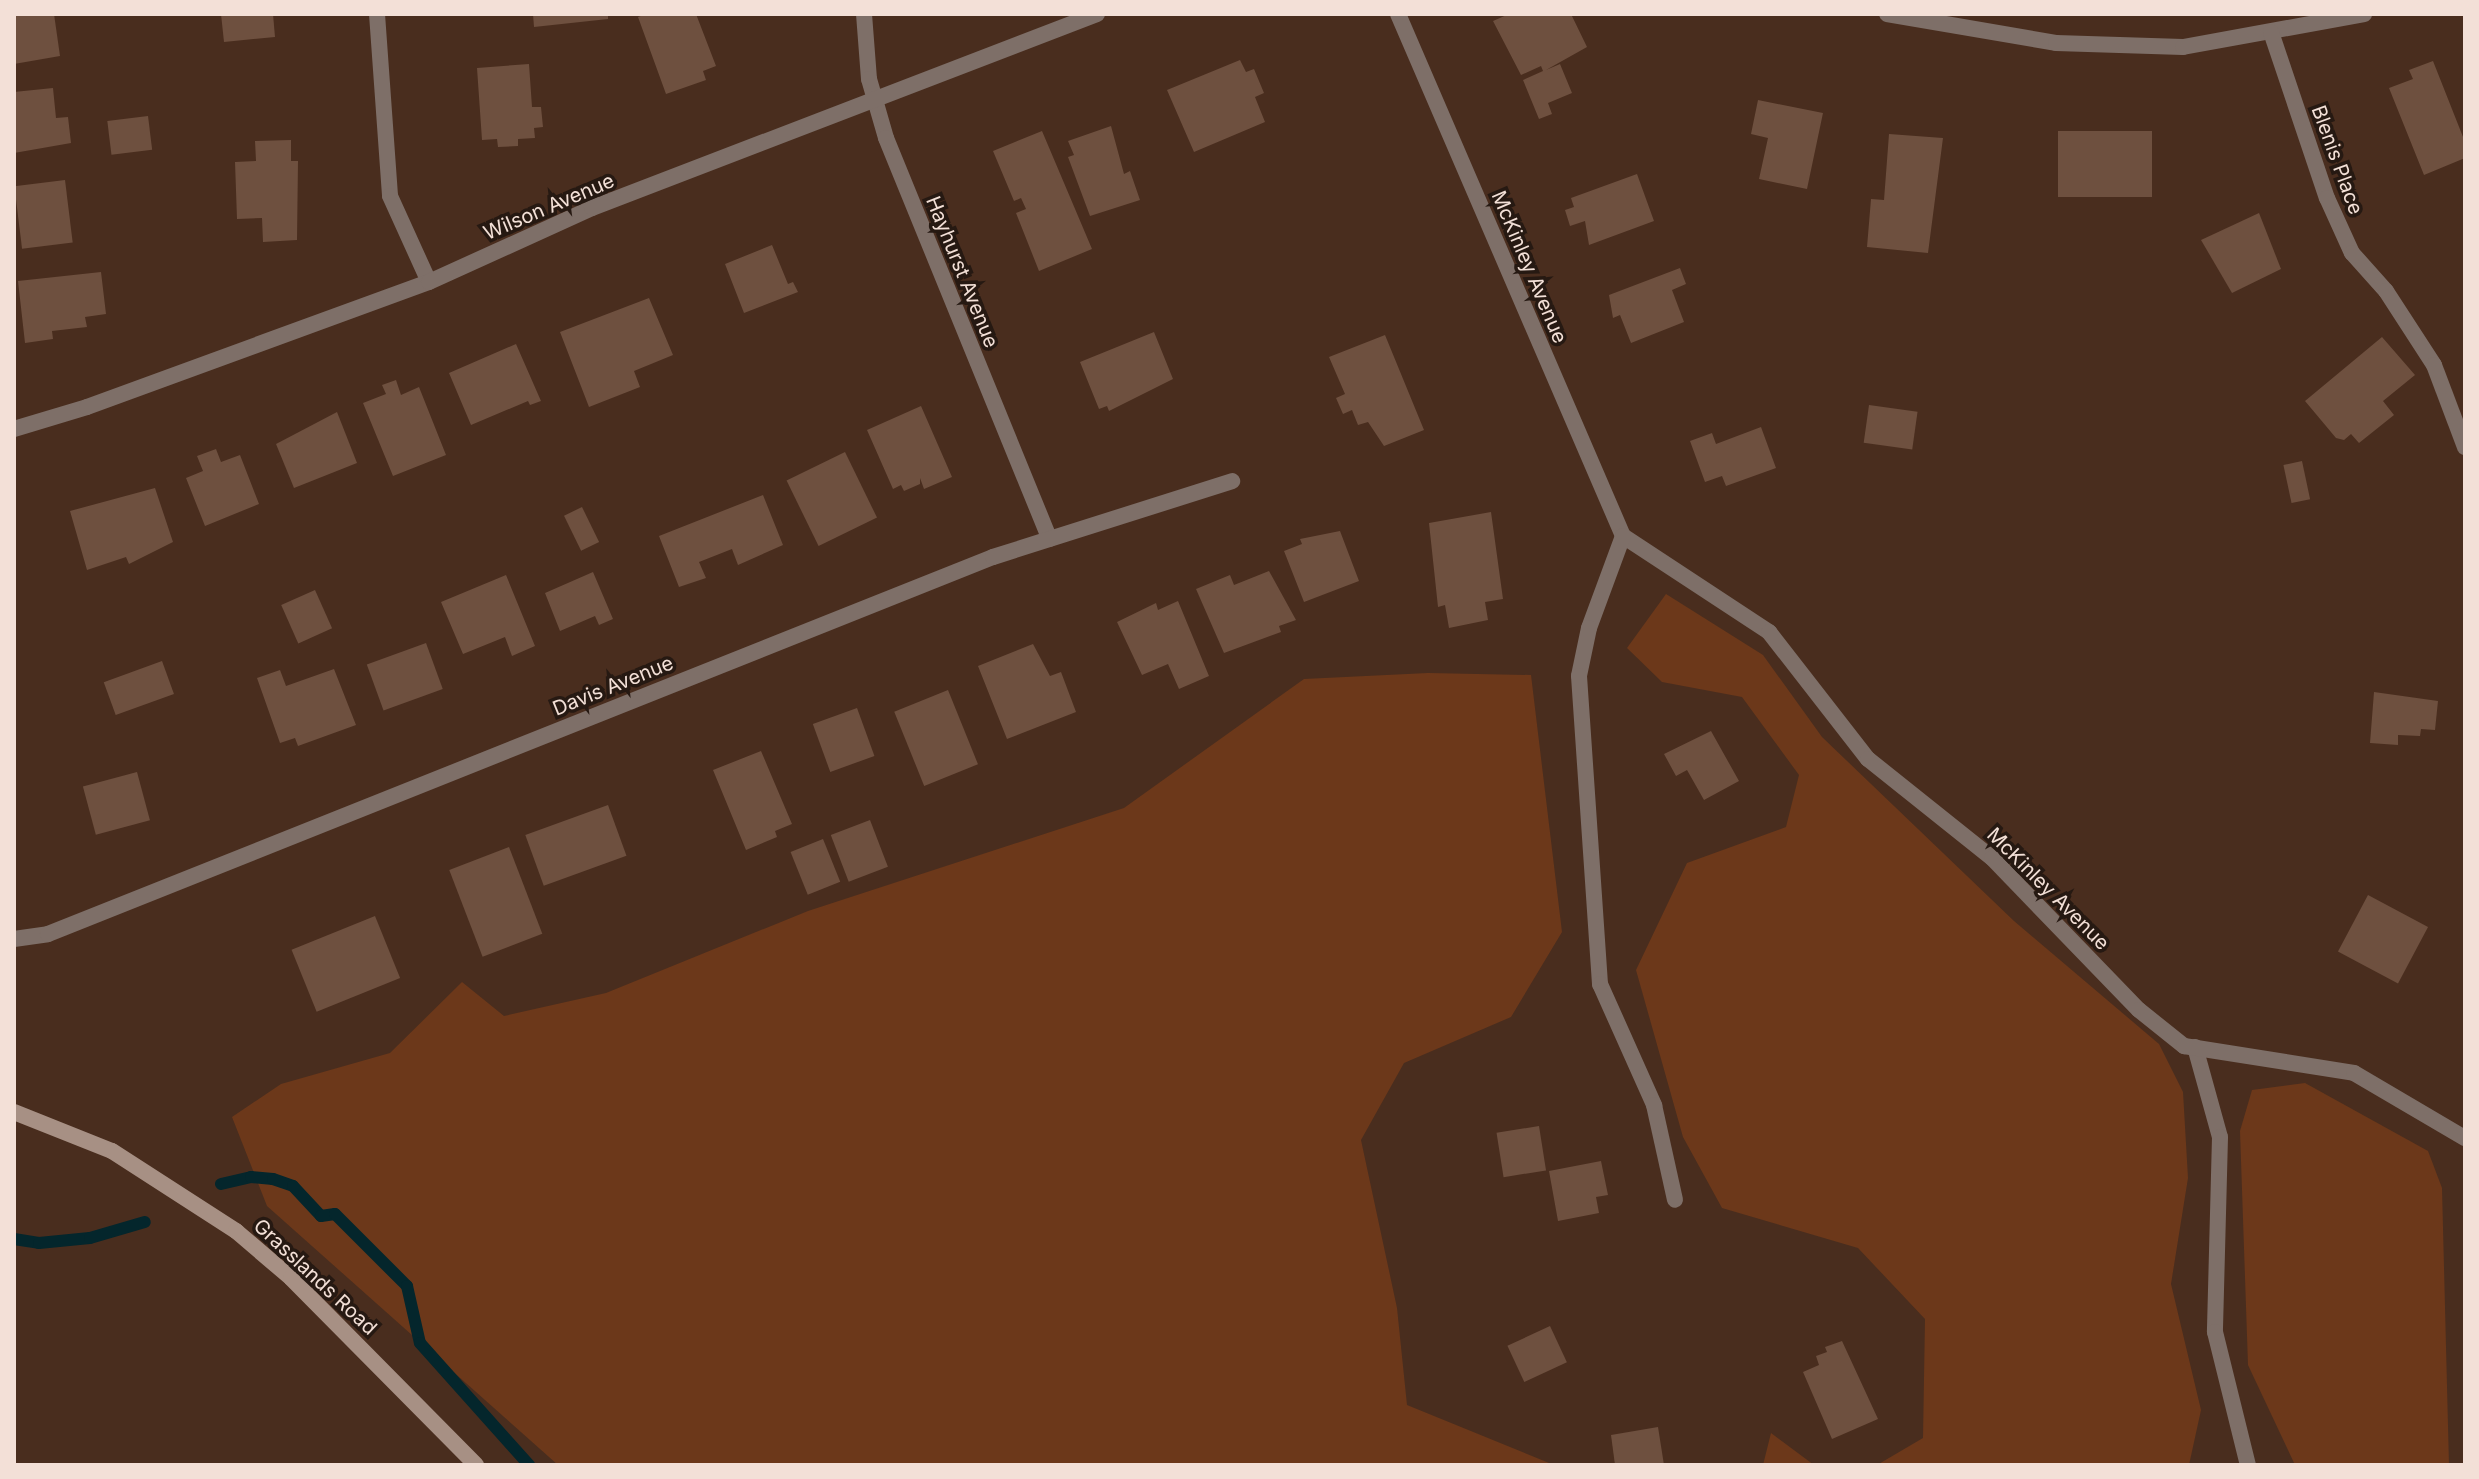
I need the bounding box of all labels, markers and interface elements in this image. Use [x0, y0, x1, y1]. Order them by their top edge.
street label: Blenis Place [2306, 102, 2368, 218]
street label: Wilson Avenue [480, 169, 618, 245]
street label: McKinley Avenue [1486, 187, 1572, 347]
street label: Hayhurst Avenue [921, 193, 1003, 351]
street label: Davis Avenue [549, 651, 677, 721]
street label: McKinley Avenue [1982, 823, 2114, 955]
street label: Grasslands Road [249, 1214, 381, 1340]

